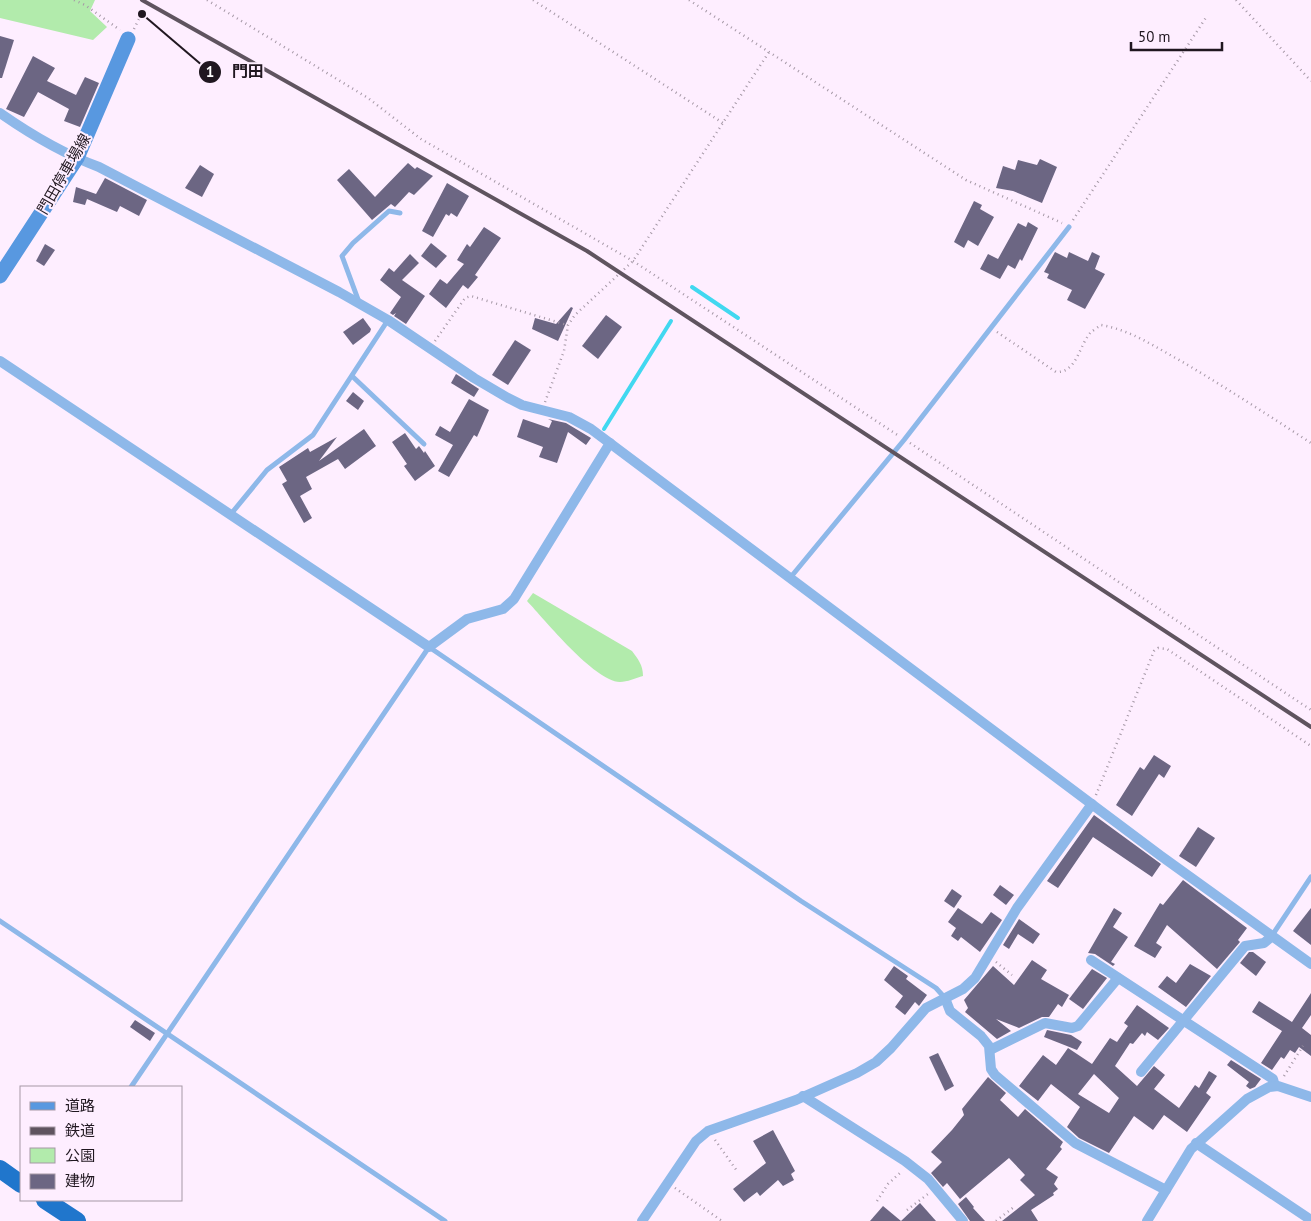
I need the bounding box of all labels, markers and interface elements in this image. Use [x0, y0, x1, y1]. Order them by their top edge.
scale bar [1131, 20, 1222, 52]
text: 50 m [1138, 27, 1171, 46]
callout: 門田 [197, 56, 274, 87]
text: 門田 [232, 61, 264, 81]
text: 1 [206, 62, 214, 81]
street label: 門田停車場線 [33, 130, 94, 217]
legend [20, 1086, 182, 1201]
text: 道路 [65, 1096, 95, 1115]
text: 鉄道 [65, 1121, 95, 1140]
text: 公園 [65, 1146, 95, 1165]
text: 建物 [65, 1171, 95, 1190]

